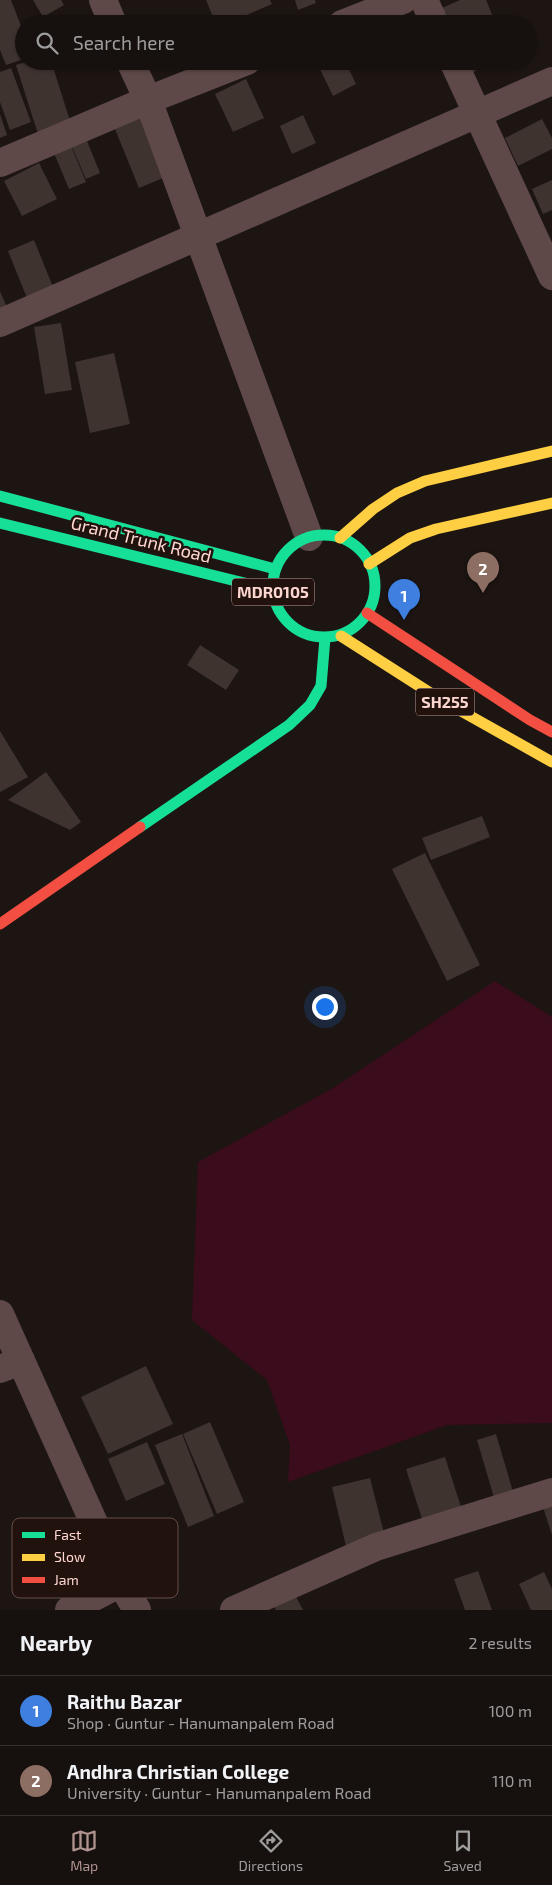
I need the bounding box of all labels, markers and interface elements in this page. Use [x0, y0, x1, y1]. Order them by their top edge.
search box [15, 15, 537, 70]
icon: search [33, 29, 61, 57]
text: Search here [73, 31, 175, 54]
street label: Grand Trunk Road [69, 511, 214, 567]
pin: 2 [467, 552, 499, 593]
road number: MDR0105 [232, 578, 314, 606]
pin: 1 [388, 579, 420, 620]
road number: SH255 [416, 689, 474, 716]
your location [312, 994, 338, 1020]
legend [12, 1518, 178, 1598]
text: Fast [54, 1526, 81, 1543]
text: Slow [54, 1548, 86, 1565]
text: Jam [54, 1571, 79, 1588]
text: Nearby [20, 1630, 92, 1655]
text: 2 results [469, 1633, 532, 1652]
text: Raithu Bazar [67, 1690, 182, 1713]
text: 1 [33, 1701, 39, 1720]
text: 100 m [489, 1701, 532, 1720]
text: Shop · Guntur - Hanumanpalem Road [67, 1713, 334, 1732]
text: Andhra Christian College [67, 1760, 289, 1783]
text: 2 [31, 1771, 41, 1790]
text: 110 m [492, 1771, 532, 1790]
text: University · Guntur - Hanumanpalem Road [67, 1783, 371, 1802]
tab: Map [70, 1827, 98, 1874]
tab: Directions [239, 1827, 303, 1874]
tab: Saved [443, 1827, 482, 1874]

